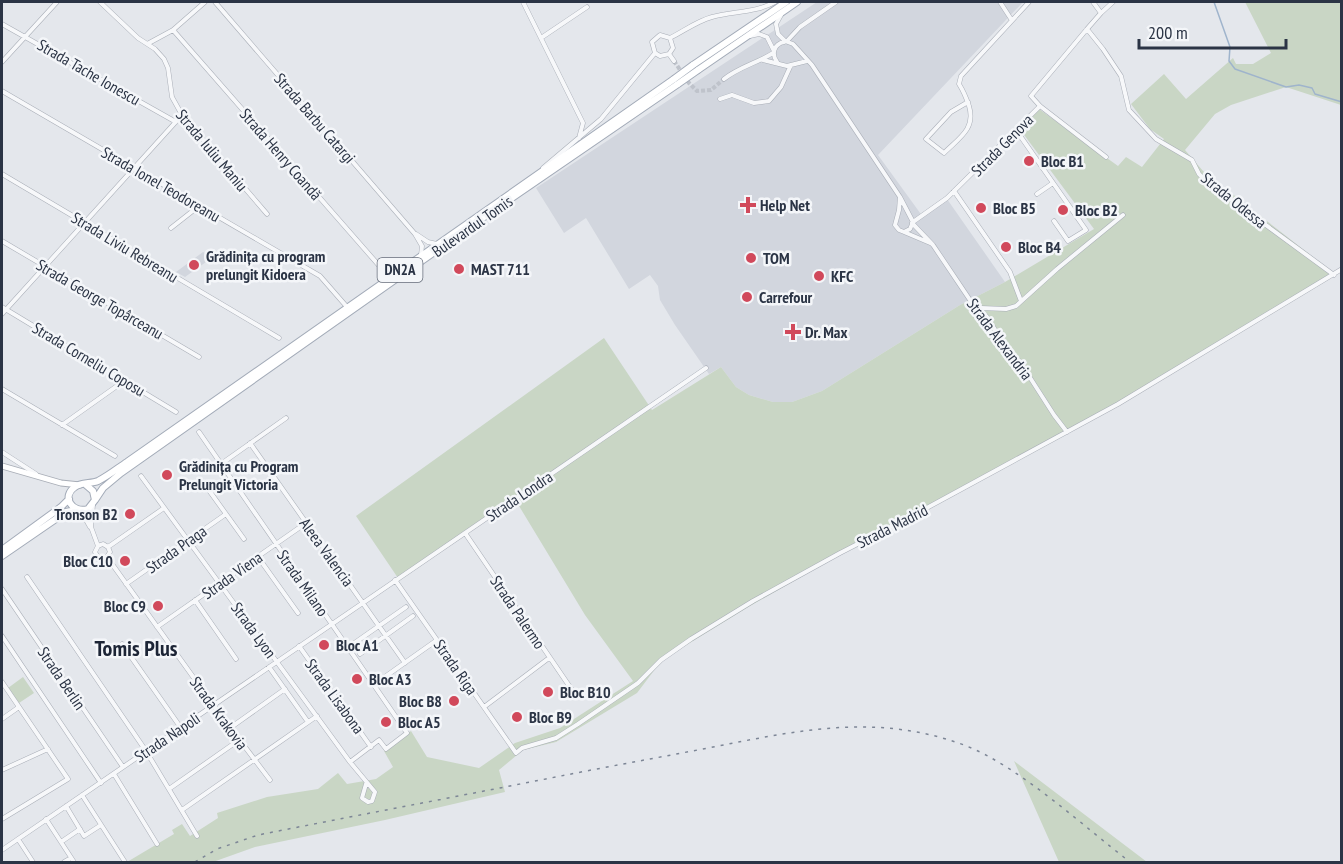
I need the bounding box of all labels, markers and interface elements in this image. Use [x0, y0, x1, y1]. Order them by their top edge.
scale bar [1139, 12, 1286, 50]
text: 200 m [1148, 21, 1188, 44]
street label: Strada Tache Ionescu [34, 34, 144, 110]
street label: Strada Barbu Catargi [270, 69, 360, 167]
street label: Strada Henry Coandă [236, 104, 326, 204]
street label: Strada Iuliu Maniu [172, 105, 252, 195]
street label: Strada Genova [967, 110, 1037, 180]
street label: Strada Ionel Teodoreanu [98, 142, 224, 226]
place label: Bloc B1 [1041, 151, 1084, 171]
marker: Bloc B1 [1022, 154, 1036, 168]
street label: Strada Odessa [1197, 168, 1271, 232]
street label: Bulevardul Tomis [428, 191, 516, 261]
place label: Help Net [760, 195, 810, 215]
marker: Help Net [741, 198, 755, 212]
place label: Bloc B5 [993, 198, 1036, 218]
place label: Bloc B2 [1075, 200, 1118, 220]
marker: Bloc B5 [974, 201, 988, 215]
marker: Bloc B2 [1056, 203, 1070, 217]
street label: Strada Liviu Rebreanu [68, 207, 182, 287]
place label: Bloc B4 [1018, 237, 1061, 257]
marker: Bloc B4 [999, 240, 1013, 254]
place label: Grădinița cu program prelungit Kidoera [206, 246, 325, 284]
place label: TOM [763, 248, 790, 268]
marker: TOM [744, 251, 758, 265]
street label: Strada George Topârceanu [33, 254, 167, 344]
marker: Grădinița cu program prelungit Kidoera [187, 258, 201, 272]
road number: DN2A [378, 258, 422, 282]
place label: MAST 711 [471, 259, 530, 279]
marker: MAST 711 [452, 262, 466, 276]
place label: KFC [831, 266, 854, 286]
marker: KFC [812, 269, 826, 283]
place label: Carrefour [759, 287, 813, 307]
marker: Carrefour [740, 290, 754, 304]
street label: Strada Alexandria [963, 294, 1037, 384]
street label: Strada Corneliu Coposu [29, 317, 149, 401]
place label: Dr. Max [805, 322, 847, 342]
marker: Dr. Max [786, 325, 800, 339]
place label: Grădinița cu Program Prelungit Victoria [179, 456, 298, 494]
street label: Strada Londra [482, 466, 556, 526]
marker: Grădinița cu Program Prelungit Victoria [160, 468, 174, 482]
street label: Strada Madrid [853, 500, 931, 552]
place label: Tronson B2 [54, 504, 118, 524]
marker: Tronson B2 [123, 507, 137, 521]
street label: Aleea Valencia [295, 514, 359, 590]
street label: Strada Praga [142, 521, 210, 577]
street label: Strada Milano [273, 546, 333, 620]
street label: Strada Viena [198, 547, 266, 603]
place label: Bloc C10 [63, 551, 113, 571]
marker: Bloc C10 [118, 554, 132, 568]
street label: Strada Palermo [486, 572, 550, 652]
place label: Bloc C9 [104, 596, 146, 616]
street label: Strada Lyon [227, 598, 281, 662]
marker: Bloc C9 [151, 599, 165, 613]
district label: Tomis Plus [94, 634, 178, 662]
place label: Bloc A1 [336, 635, 379, 655]
street label: Strada Riga [430, 635, 482, 699]
marker: Bloc A1 [317, 638, 331, 652]
street label: Strada Berlin [34, 643, 90, 713]
street label: Strada Lisabona [301, 655, 369, 737]
place label: Bloc A3 [369, 669, 412, 689]
street label: Strada Krakovia [186, 672, 252, 754]
marker: Bloc A3 [350, 672, 364, 686]
place label: Bloc B10 [560, 682, 611, 702]
marker: Bloc B10 [541, 685, 555, 699]
place label: Bloc B8 [399, 691, 442, 711]
marker: Bloc B8 [447, 694, 461, 708]
place label: Bloc B9 [529, 707, 572, 727]
street label: Strada Napoli [130, 708, 204, 766]
marker: Bloc B9 [510, 710, 524, 724]
place label: Bloc A5 [398, 712, 441, 732]
marker: Bloc A5 [379, 715, 393, 729]

